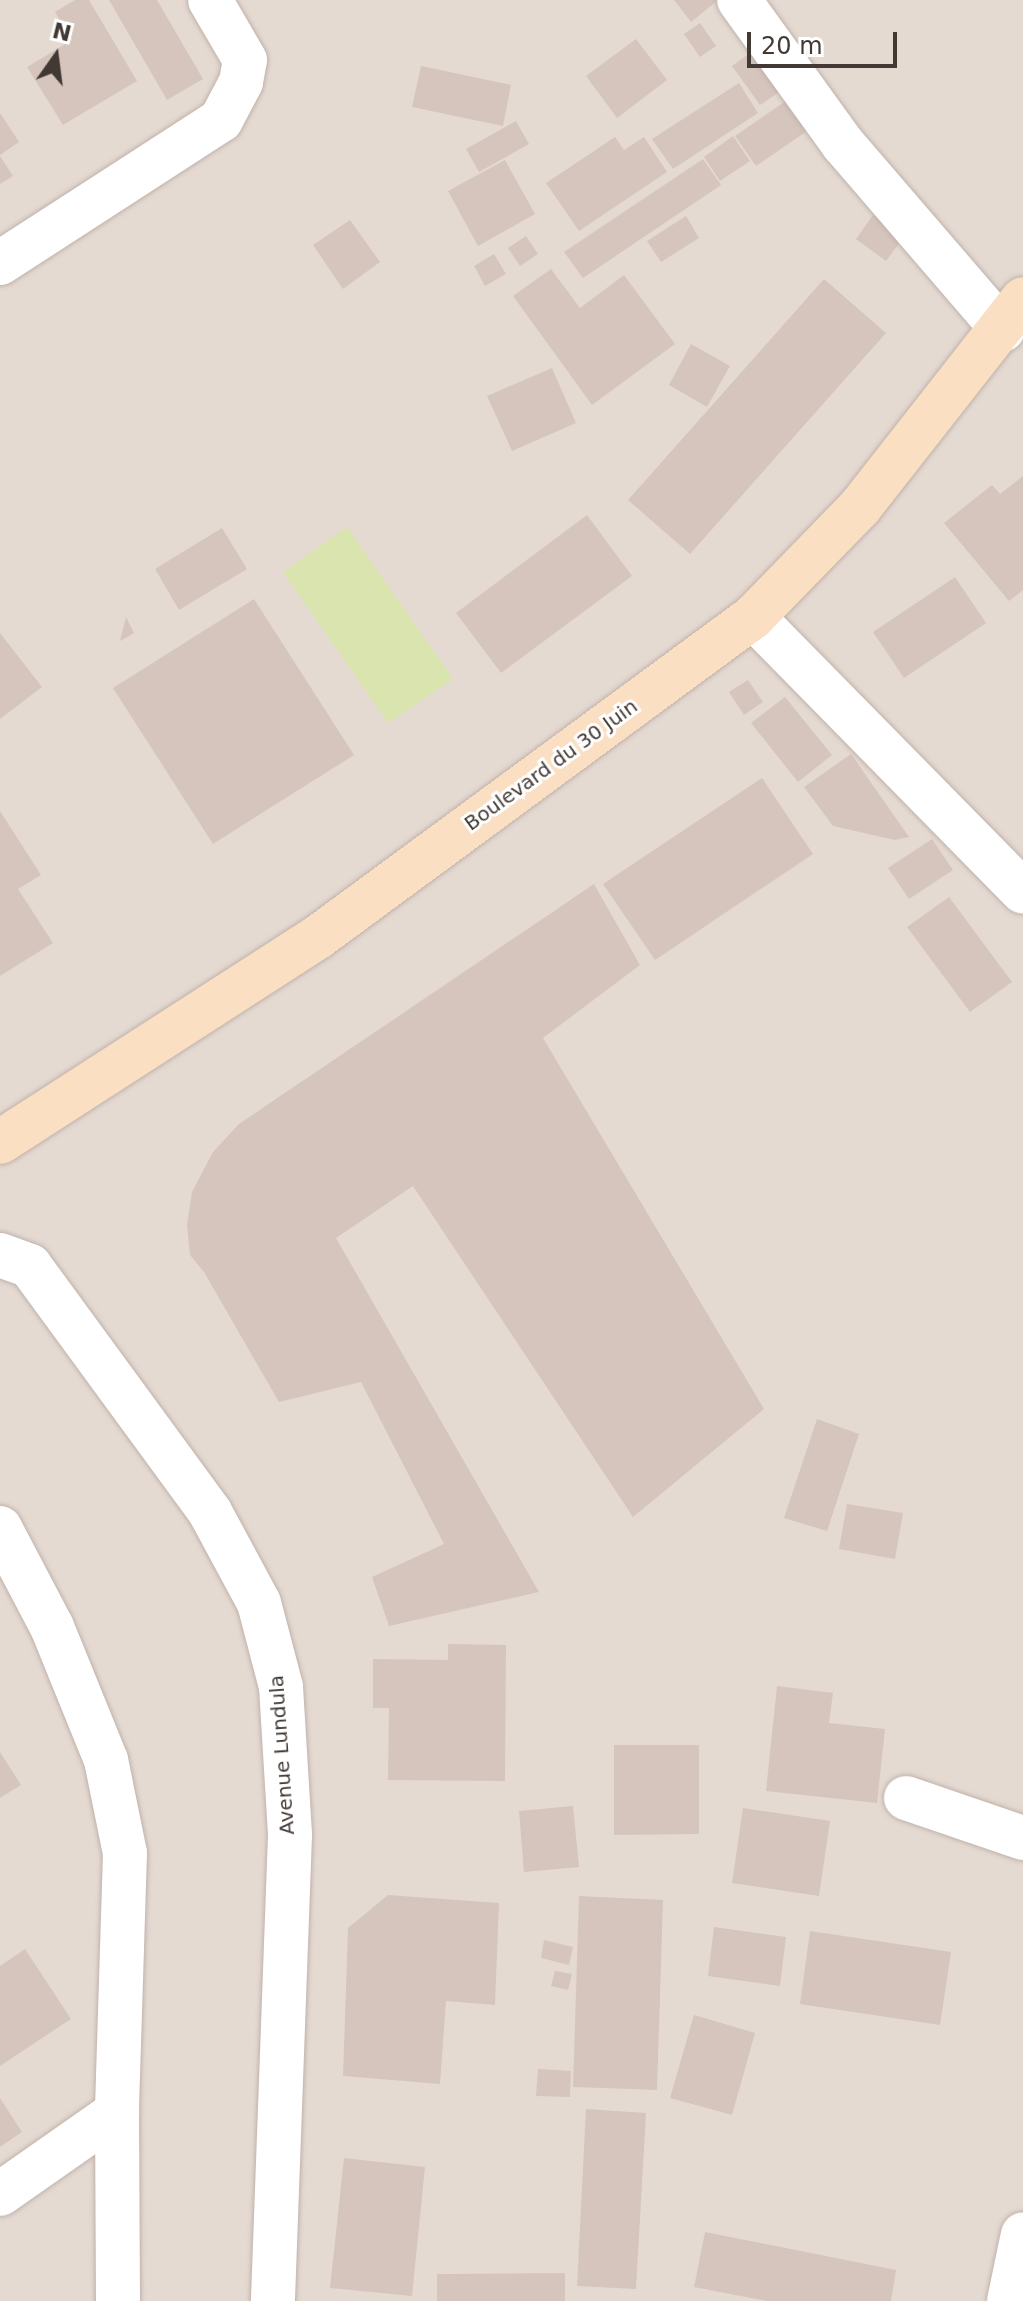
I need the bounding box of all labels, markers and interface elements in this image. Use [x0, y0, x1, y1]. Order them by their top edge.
north arrow [16, 16, 96, 96]
scale bar [751, 16, 901, 66]
text: N [50, 18, 74, 47]
text: 20 m [761, 32, 823, 60]
street label: Boulevard du 30 Juin [460, 694, 642, 836]
street label: Avenue Lundula [264, 1674, 300, 1836]

